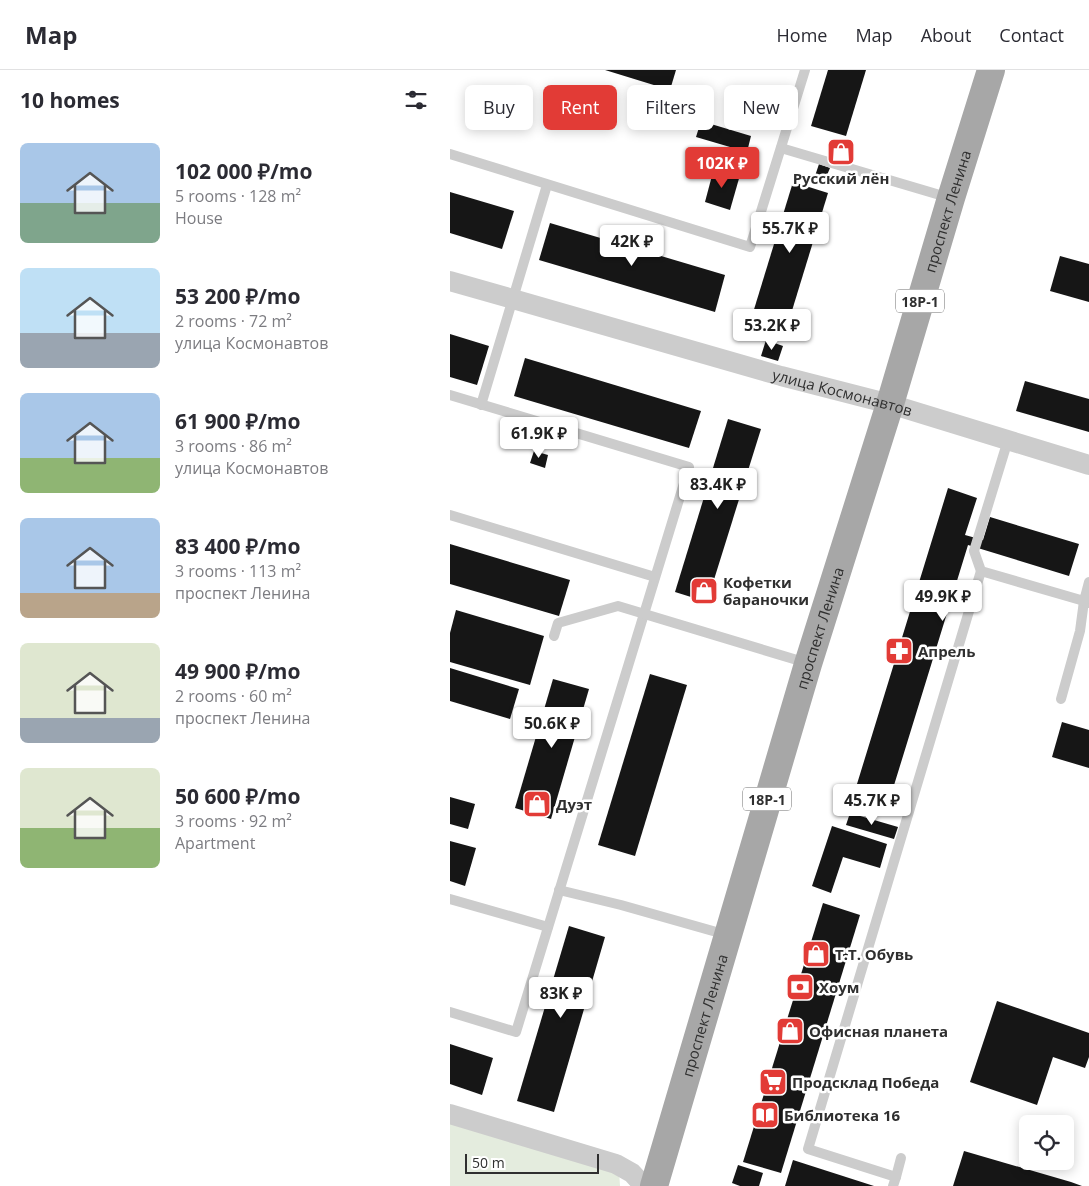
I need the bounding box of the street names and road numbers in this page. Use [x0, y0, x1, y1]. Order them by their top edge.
street label: проспект Ленина [919, 147, 975, 275]
road number: 18Р-1 [896, 290, 944, 312]
street label: улица Космонавтов [770, 364, 915, 420]
street label: проспект Ленина [791, 564, 848, 692]
road number: 18Р-1 [743, 788, 791, 811]
street label: проспект Ленина [677, 952, 732, 1079]

